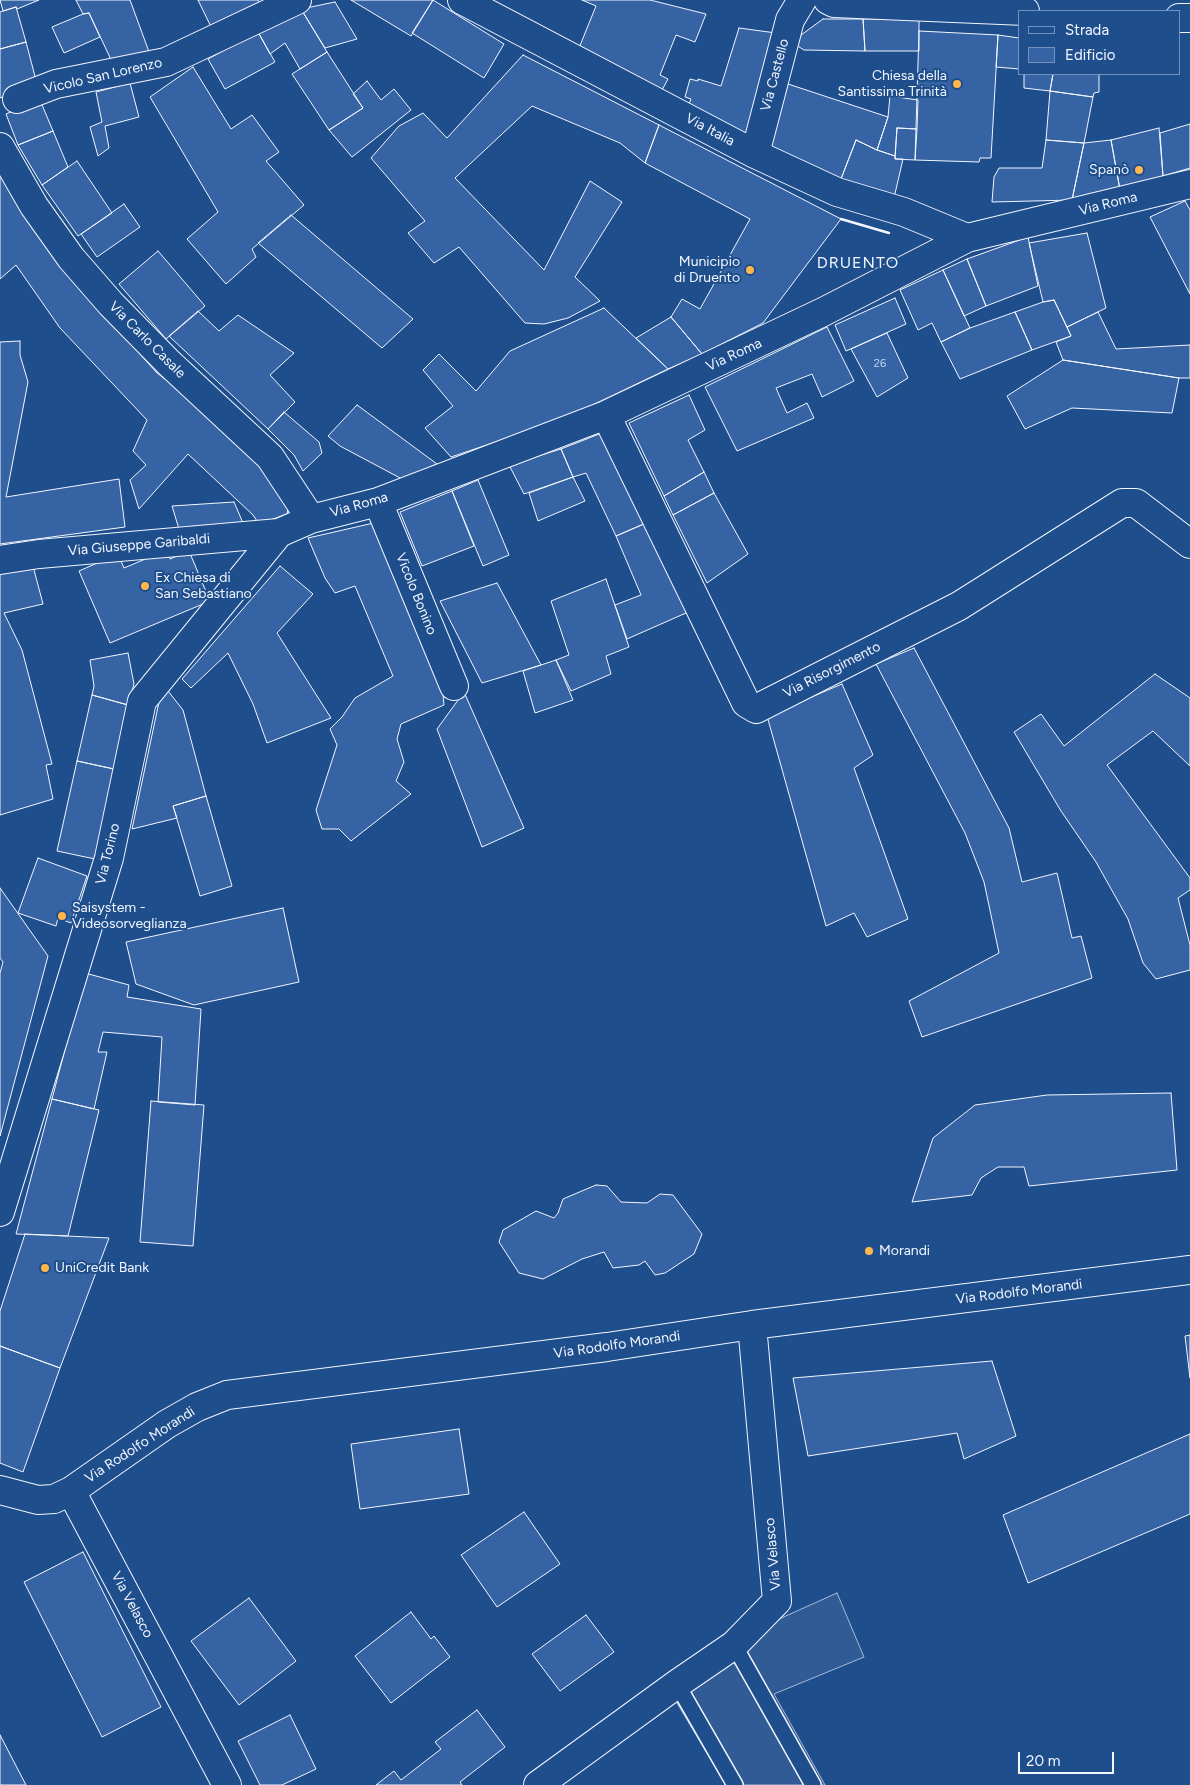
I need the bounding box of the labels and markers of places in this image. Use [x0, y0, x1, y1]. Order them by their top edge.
place label: Chiesa della Santissima Trinità [838, 68, 947, 100]
marker: Chiesa della Santissima Trinità [951, 78, 963, 90]
place label: Spanò [1089, 162, 1129, 178]
marker: Spanò [1133, 164, 1145, 176]
place label: Municipio di Druento [674, 254, 740, 286]
marker: Municipio di Druento [744, 264, 756, 276]
place label: Ex Chiesa di San Sebastiano [155, 570, 252, 602]
marker: Ex Chiesa di San Sebastiano [139, 580, 151, 592]
place label: Saisystem - Videosorveglianza [72, 900, 187, 932]
marker: Saisystem - Videosorveglianza [56, 910, 68, 922]
place label: Morandi [879, 1243, 930, 1259]
marker: Morandi [863, 1245, 875, 1257]
place label: UniCredit Bank [55, 1260, 149, 1276]
marker: UniCredit Bank [39, 1262, 51, 1274]

